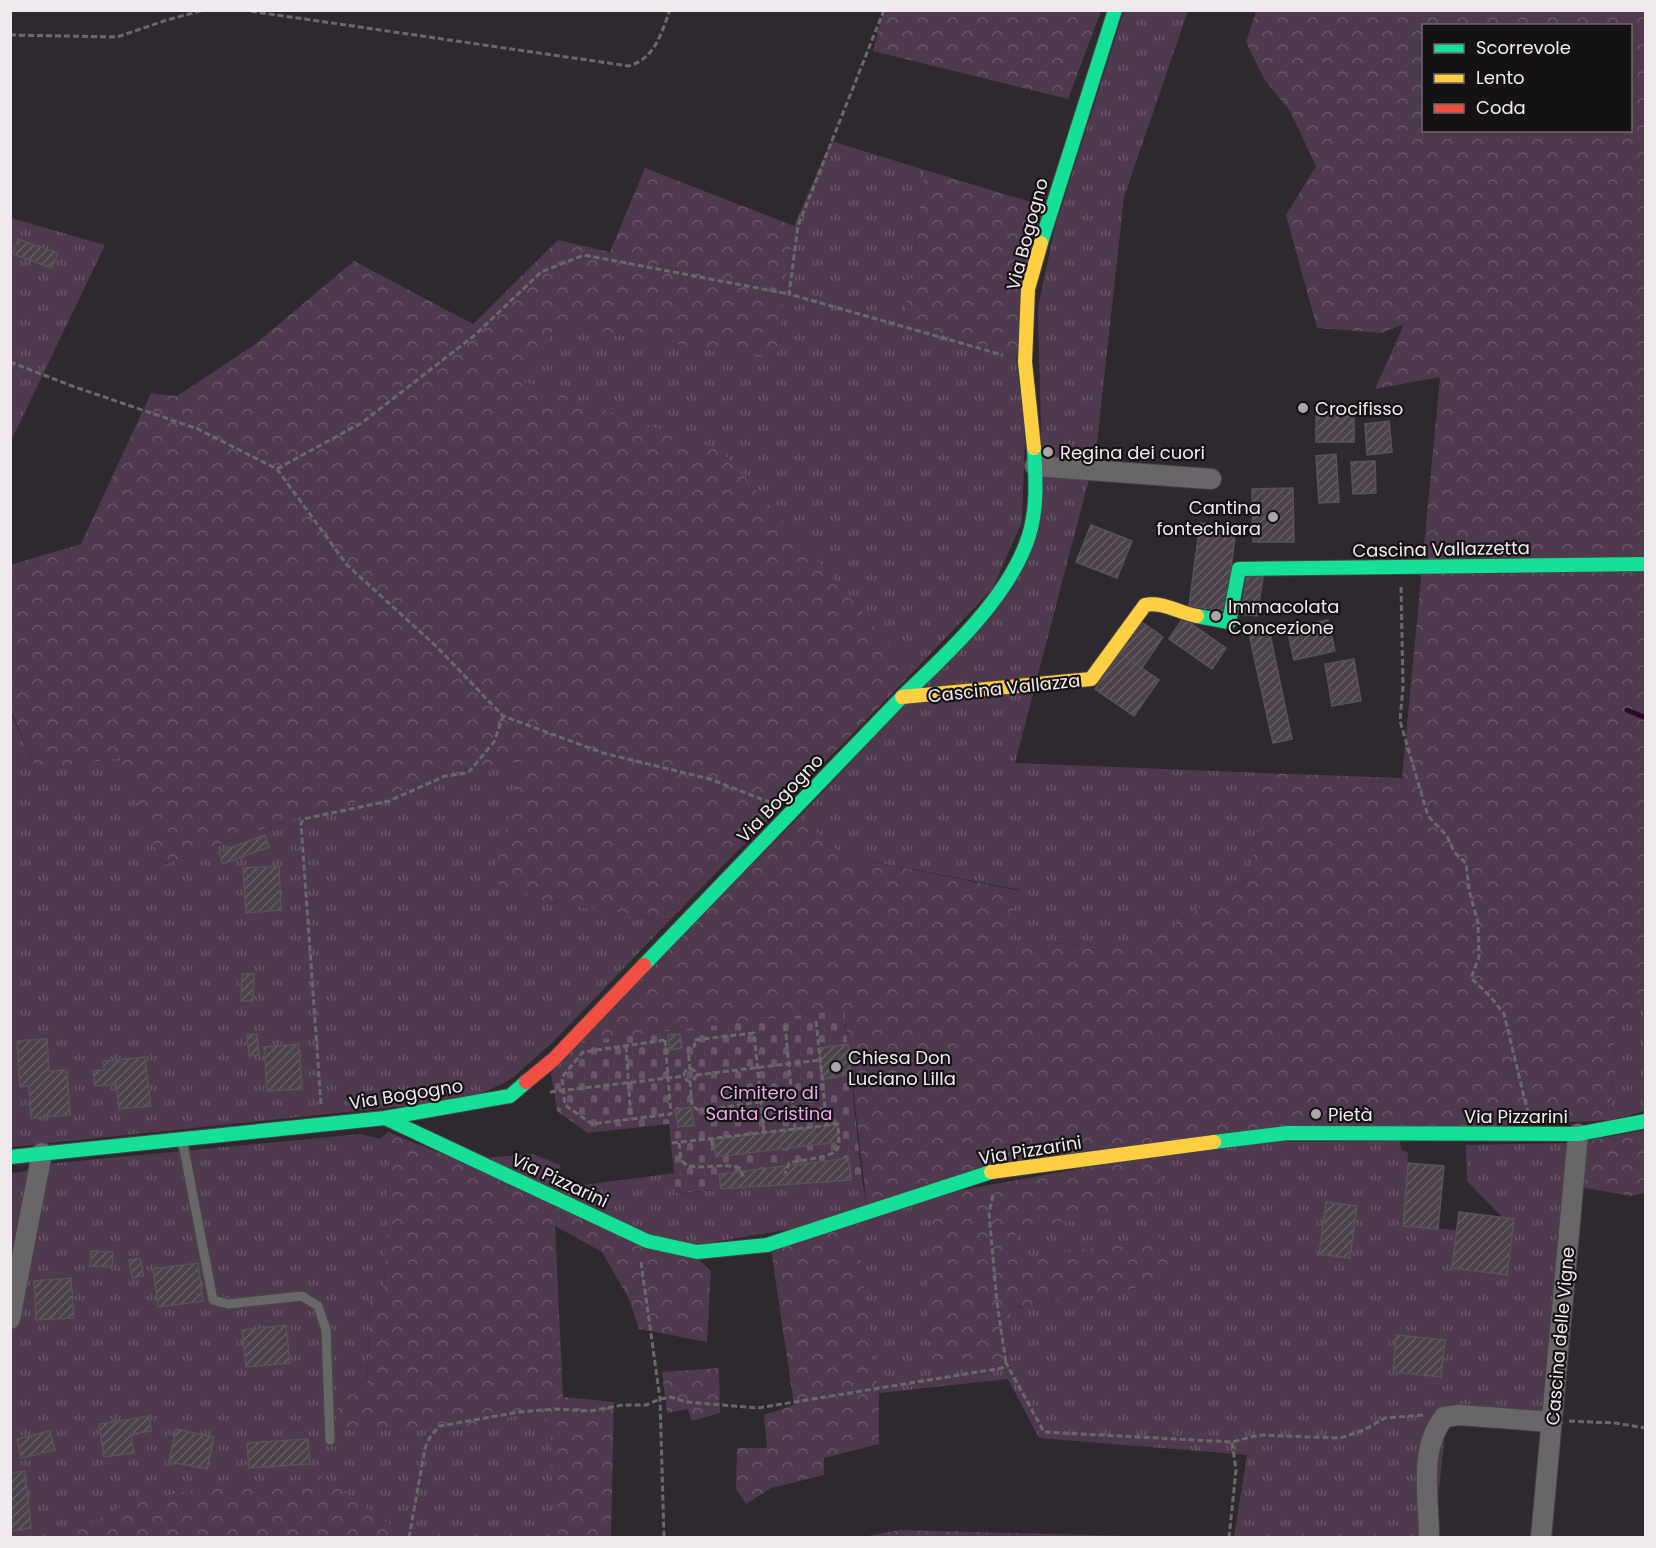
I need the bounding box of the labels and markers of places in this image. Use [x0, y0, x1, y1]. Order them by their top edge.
place label: Crocifisso [1315, 396, 1403, 421]
marker: Crocifisso [1296, 401, 1310, 415]
place label: Regina dei cuori [1060, 440, 1205, 465]
marker: Regina dei cuori [1041, 445, 1055, 459]
place label: Cantina fontechiara [1156, 495, 1261, 541]
marker: Cantina fontechiara [1266, 510, 1280, 524]
place label: Immacolata Concezione [1228, 594, 1339, 640]
marker: Immacolata Concezione [1209, 609, 1223, 623]
place label: Chiesa Don Luciano Lilla [848, 1045, 956, 1091]
marker: Chiesa Don Luciano Lilla [829, 1060, 843, 1074]
place label: Pietà [1328, 1102, 1373, 1127]
marker: Pietà [1309, 1107, 1323, 1121]

